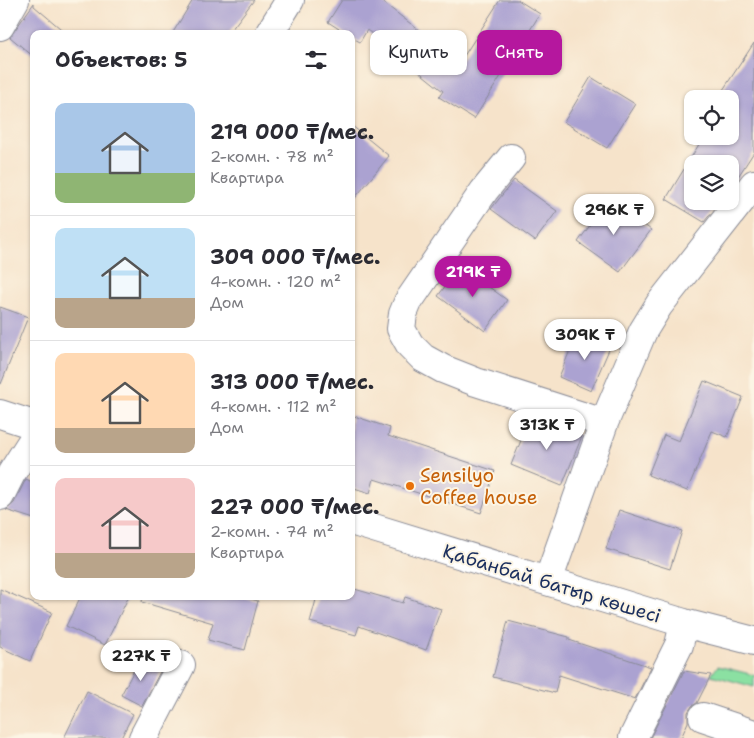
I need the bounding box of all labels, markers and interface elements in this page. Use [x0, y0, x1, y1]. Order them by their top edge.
chip: Купить [370, 30, 467, 75]
chip: Снять [477, 30, 562, 75]
text: Объектов: 5 [55, 46, 187, 74]
icon: filters [302, 46, 330, 74]
map controls [684, 90, 739, 210]
button: locate [684, 90, 739, 145]
text: 219 000 ₸/мес. [210, 118, 374, 146]
icon: home [95, 123, 155, 183]
text: 2-комн. · 78 m² [210, 146, 334, 167]
button: layers [684, 155, 739, 210]
text: Квартира [210, 167, 284, 188]
pin: 296K ₸ [573, 194, 655, 236]
text: 296K ₸ [584, 199, 644, 220]
text: 309 000 ₸/мес. [210, 243, 380, 271]
icon: home [95, 248, 155, 308]
pin: 219K ₸ [432, 256, 514, 298]
text: 219K ₸ [445, 261, 501, 282]
text: 4-комн. · 120 m² [210, 271, 341, 292]
text: Дом [210, 292, 244, 313]
pin: 309K ₸ [544, 318, 626, 361]
text: 309K ₸ [555, 324, 615, 345]
text: 313 000 ₸/мес. [210, 368, 374, 396]
icon: home [95, 373, 155, 433]
text: 4-комн. · 112 m² [210, 396, 337, 417]
pin: 313K ₸ [506, 408, 588, 451]
text: 313K ₸ [520, 414, 575, 435]
text: Дом [210, 417, 244, 438]
place label: Sensilyo Coffee house [420, 463, 537, 510]
marker: Sensilyo Coffee house [404, 480, 416, 492]
text: 227 000 ₸/мес. [210, 493, 379, 521]
icon: home [95, 498, 155, 558]
text: 2-комн. · 74 m² [210, 521, 334, 542]
street label: Қабанбай батыр көшесі [440, 538, 664, 629]
text: Квартира [210, 542, 284, 563]
pin: 227K ₸ [100, 640, 182, 682]
text: 227K ₸ [112, 645, 171, 666]

